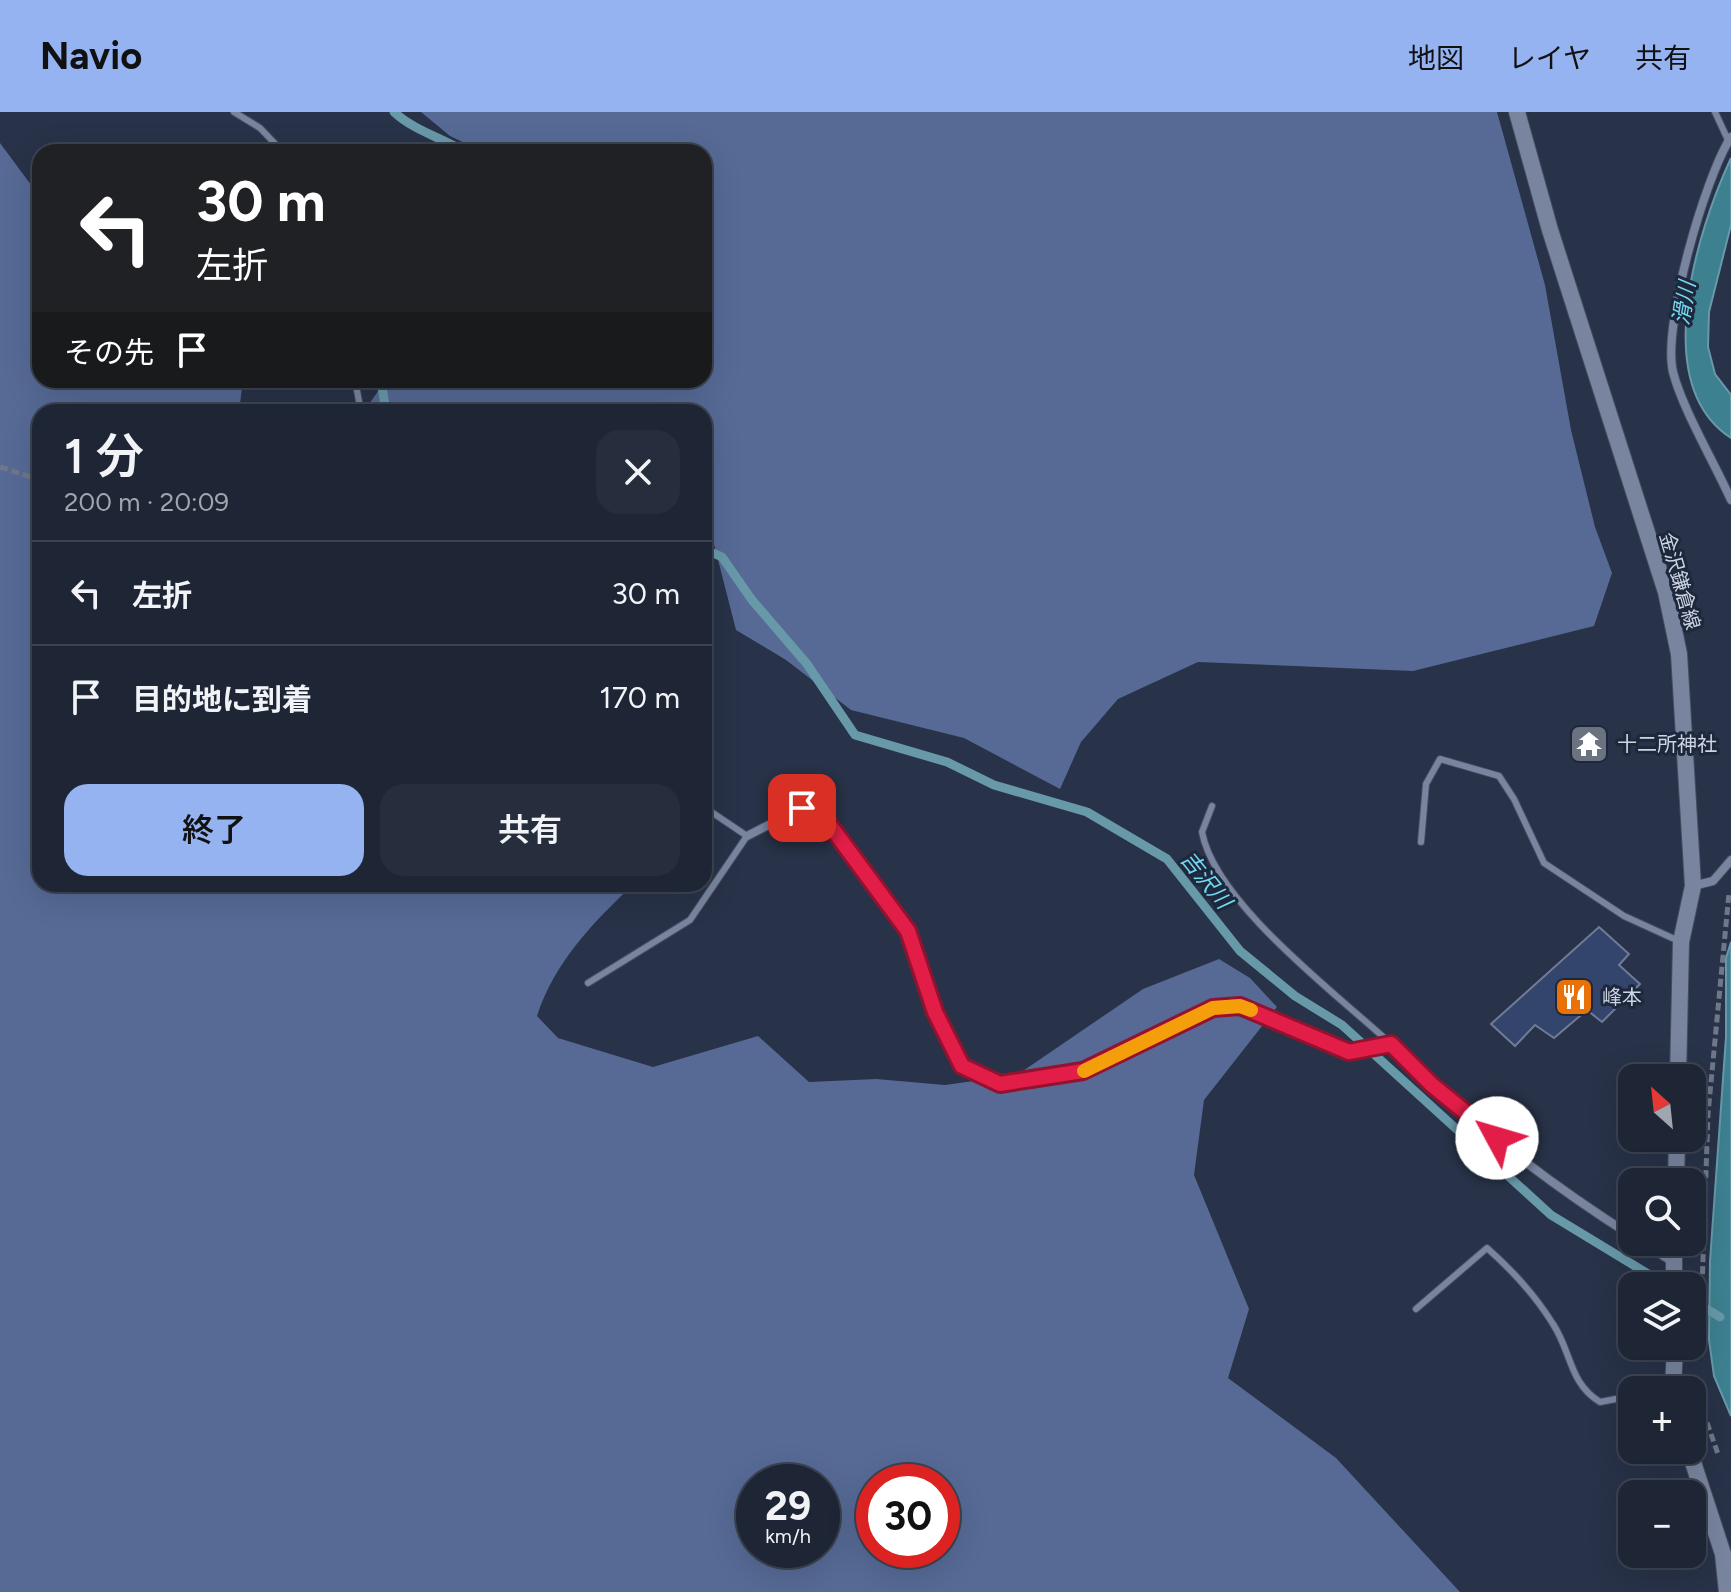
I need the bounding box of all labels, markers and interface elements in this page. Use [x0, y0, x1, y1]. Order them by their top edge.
text: Navio [40, 33, 142, 79]
text: 地図 [1408, 41, 1464, 75]
text: レイヤ [1508, 41, 1591, 75]
text: 共有 [1635, 41, 1691, 75]
text: 30 m [196, 168, 326, 235]
icon: left [64, 176, 168, 280]
text: 左折 [196, 244, 268, 287]
water label: 滑川 [1667, 277, 1701, 327]
icon: arrive [170, 328, 214, 372]
text: その先 [64, 334, 154, 371]
text: 1 分 [64, 427, 144, 485]
button: close [596, 430, 680, 514]
text: 200 m · 20:09 [64, 486, 229, 518]
street label: 金沢鎌倉線 [1655, 530, 1705, 632]
icon: left [64, 571, 108, 615]
text: 30 m [612, 575, 680, 612]
text: 左折 [132, 577, 192, 614]
icon: arrive [64, 675, 108, 719]
text: 170 m [599, 679, 680, 716]
text: 目的地に到着 [132, 681, 312, 718]
temple icon: 十二所神社 [1568, 723, 1610, 765]
place label: 十二所神社 [1617, 732, 1717, 756]
pin [768, 774, 836, 842]
button: 終了 [64, 784, 364, 876]
button: 共有 [380, 784, 680, 876]
icon: arrive [780, 786, 824, 830]
water label: 吉沢川 [1175, 846, 1239, 916]
restaurant icon: 峰本 [1553, 976, 1595, 1018]
place label: 峰本 [1602, 985, 1642, 1009]
north arrow [1618, 1064, 1706, 1152]
map controls [1618, 1064, 1706, 1568]
position arrow [1455, 1096, 1539, 1180]
button: search [1618, 1168, 1706, 1256]
button: layers [1618, 1272, 1706, 1360]
button: + [1618, 1376, 1706, 1464]
speed limit sign: 30 [856, 1464, 960, 1568]
button: − [1618, 1480, 1706, 1568]
text: 29 [765, 1482, 811, 1530]
text: km/h [765, 1524, 811, 1548]

